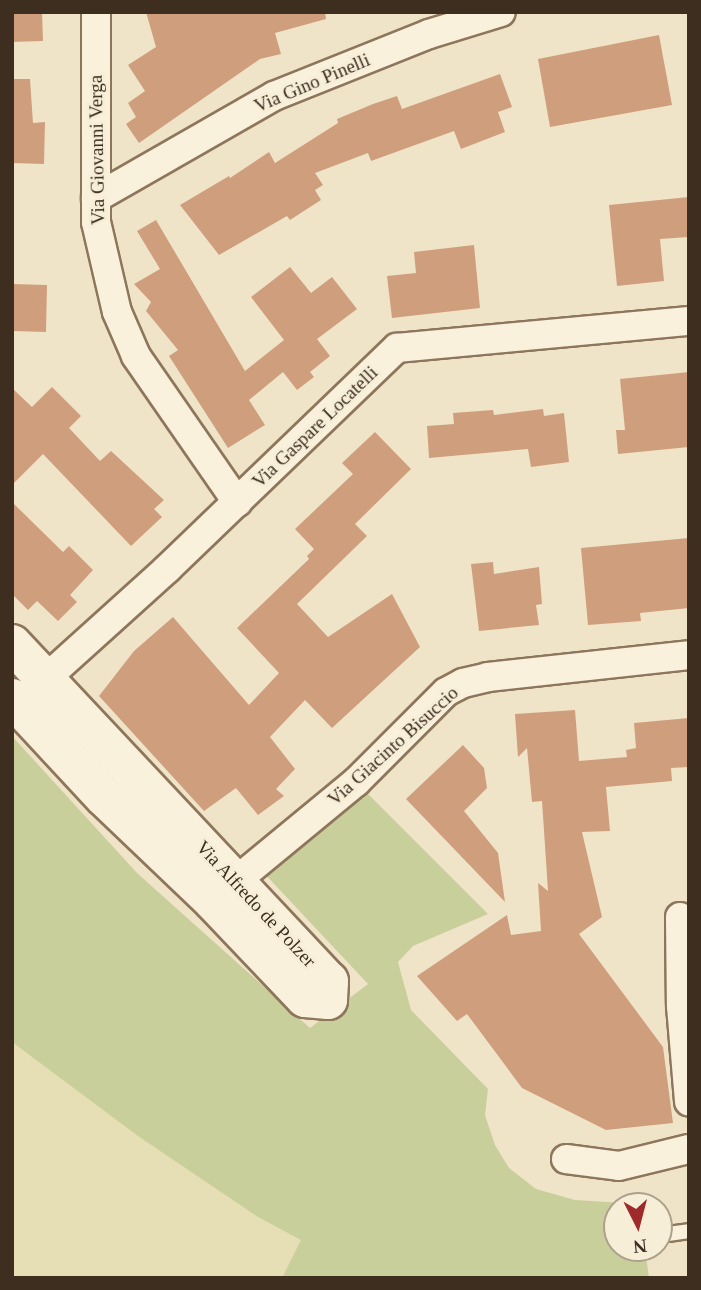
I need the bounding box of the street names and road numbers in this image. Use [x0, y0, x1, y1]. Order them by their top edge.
street label: Via Gino Pinelli [251, 48, 373, 118]
street label: Via Giovanni Verga [84, 75, 110, 225]
street label: Via Gaspare Locatelli [248, 361, 382, 493]
street label: Via Giacinto Bisuccio [323, 681, 463, 811]
street label: Via Alfredo de Polzer [191, 835, 321, 973]

